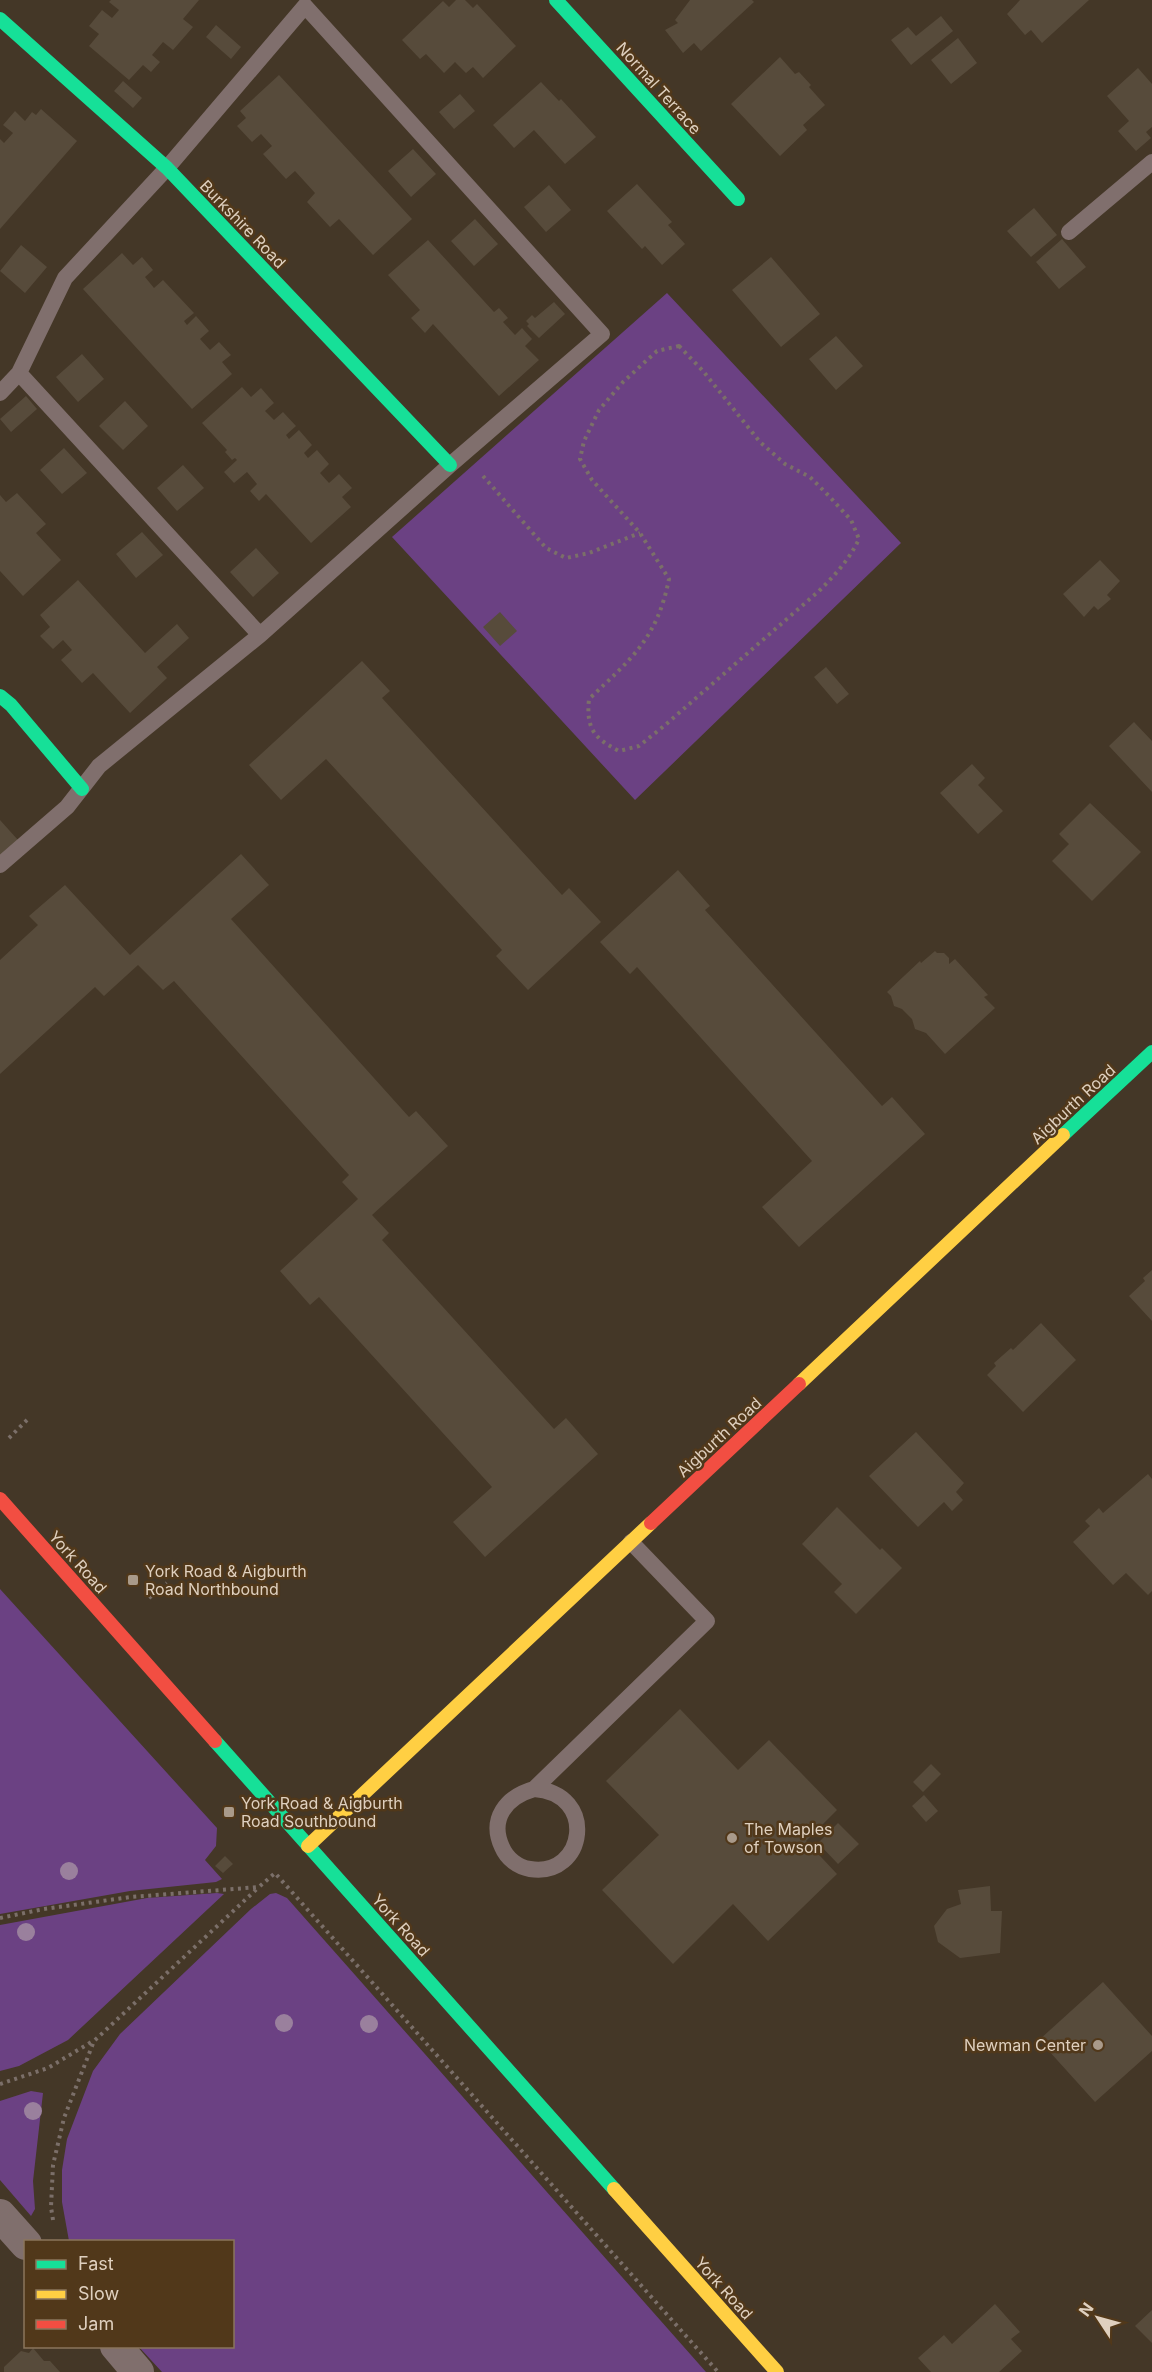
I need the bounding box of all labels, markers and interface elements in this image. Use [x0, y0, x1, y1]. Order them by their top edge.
street label: Normal Terrace [612, 38, 706, 138]
street label: Burkshire Road [196, 176, 290, 272]
street label: Aigburth Road [1027, 1060, 1119, 1148]
street label: Aigburth Road [673, 1393, 765, 1481]
street label: York Road [45, 1527, 111, 1597]
place label: York Road & Aigburth Road Northbound [145, 1561, 307, 1599]
marker: York Road & Aigburth Road Northbound [126, 1573, 140, 1587]
place label: York Road & Aigburth Road Southbound [241, 1793, 403, 1831]
marker: York Road & Aigburth Road Southbound [222, 1805, 236, 1819]
place label: The Maples of Towson [744, 1819, 833, 1857]
marker: The Maples of Towson [725, 1831, 739, 1845]
street label: York Road [368, 1890, 434, 1960]
place label: Newman Center [964, 2035, 1086, 2055]
marker: Newman Center [1091, 2038, 1105, 2052]
legend [24, 2240, 234, 2348]
text: Fast [78, 2253, 114, 2274]
street label: York Road [691, 2253, 757, 2323]
text: Slow [78, 2283, 119, 2304]
north arrow [1068, 2288, 1128, 2348]
text: N [1074, 2298, 1098, 2320]
text: Jam [78, 2313, 114, 2334]

